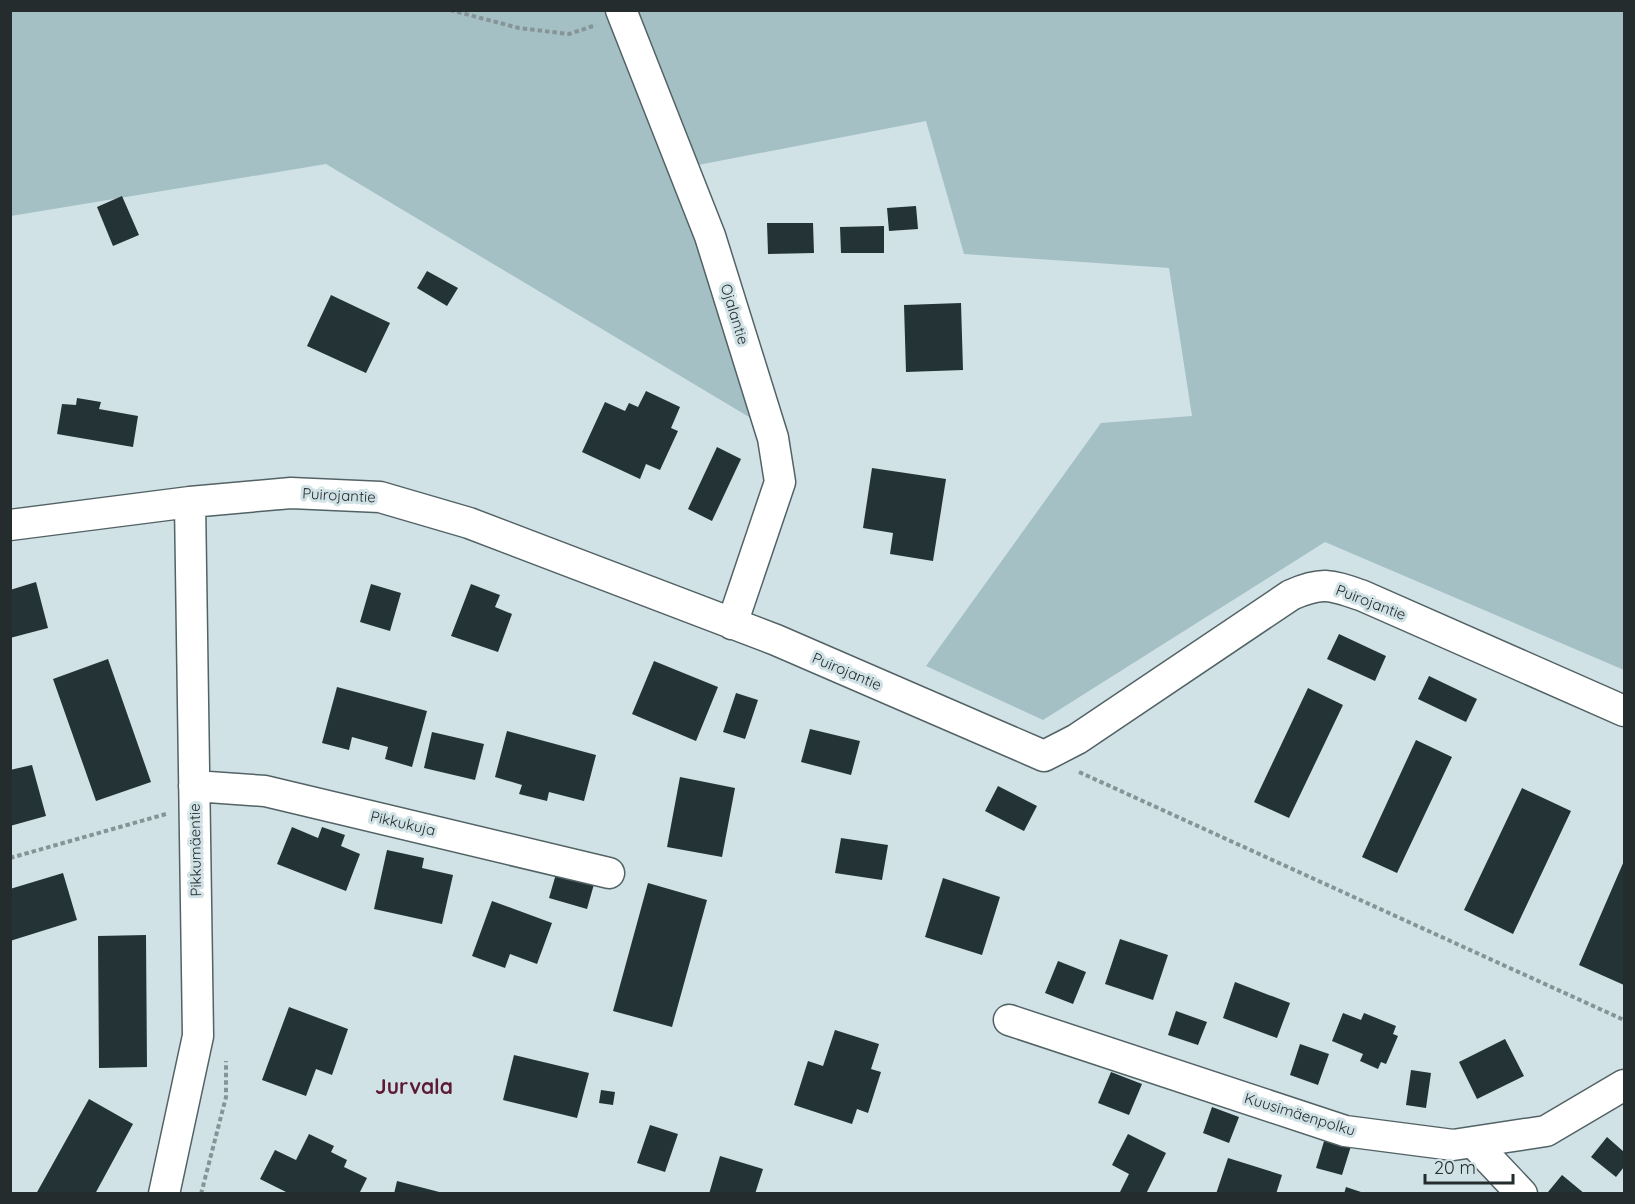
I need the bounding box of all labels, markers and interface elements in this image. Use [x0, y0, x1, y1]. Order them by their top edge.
street label: Ojalantie [717, 281, 753, 347]
street label: Puirojantie [302, 484, 376, 506]
street label: Puirojantie [1333, 580, 1409, 624]
street label: Puirojantie [809, 648, 885, 694]
street label: Pikkumäentie [185, 803, 205, 897]
street label: Pikkukuja [369, 806, 437, 840]
district label: Jurvala [375, 1073, 453, 1099]
street label: Kuusimäenpolku [1242, 1088, 1358, 1140]
scale bar [1425, 1147, 1514, 1185]
text: 20 m [1434, 1156, 1476, 1179]

